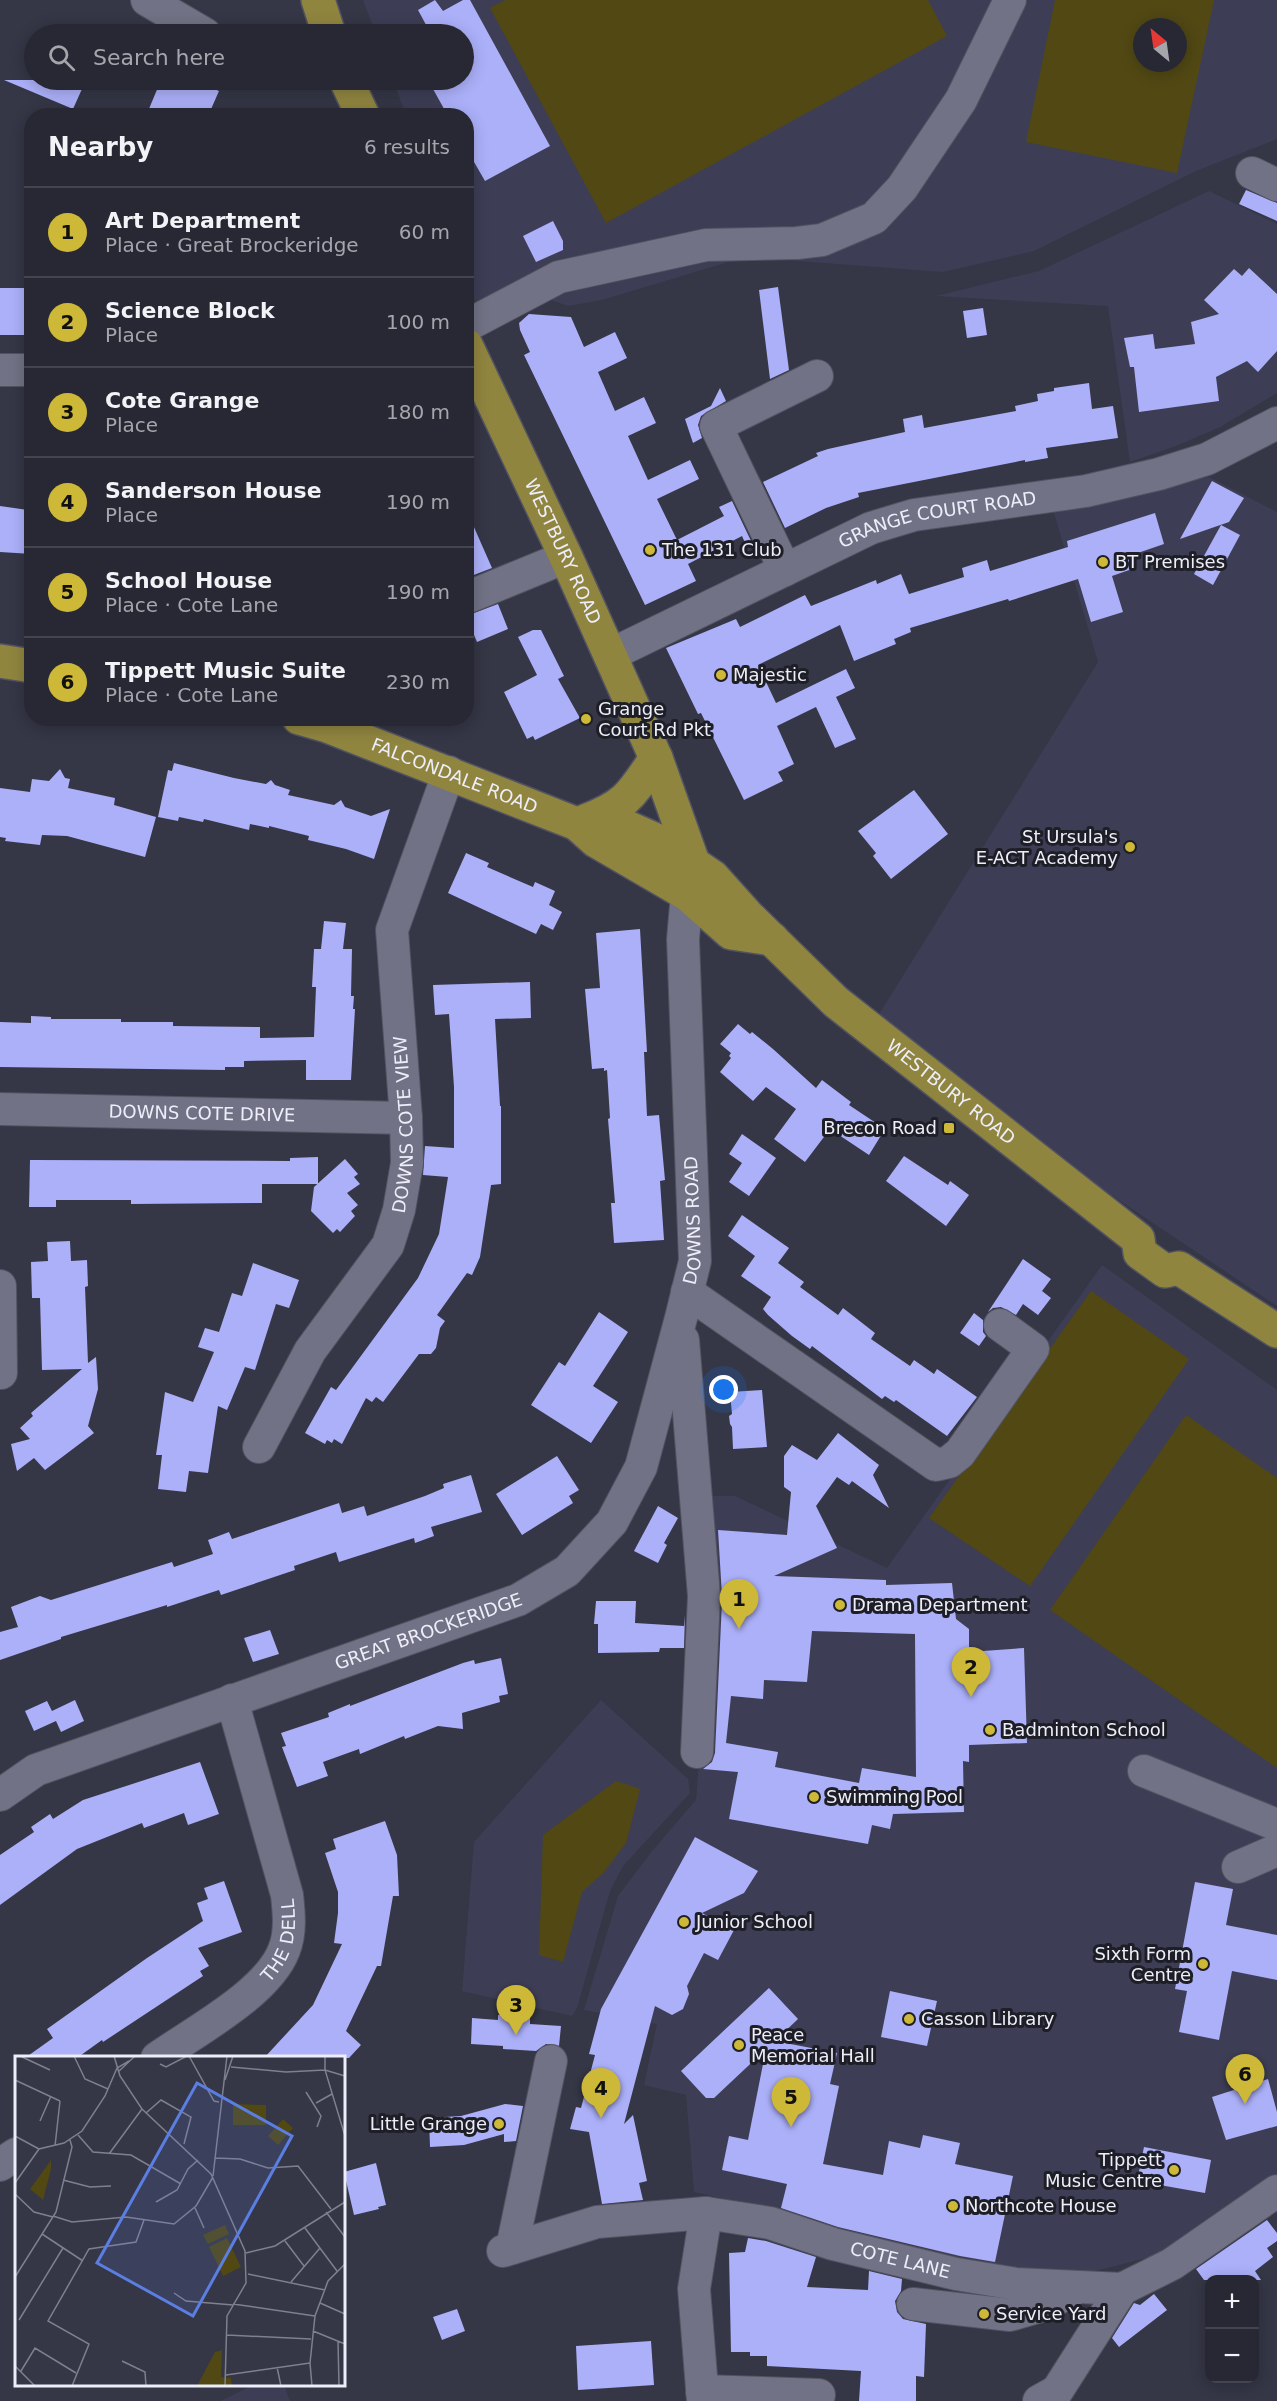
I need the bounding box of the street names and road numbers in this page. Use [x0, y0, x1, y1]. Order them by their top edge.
street label: WESTBURY ROAD [521, 475, 606, 627]
street label: GRANGE COURT ROAD [835, 487, 1038, 552]
street label: FALCONDALE ROAD [368, 733, 541, 818]
street label: DOWNS COTE VIEW [388, 1035, 417, 1215]
street label: WESTBURY ROAD [882, 1035, 1020, 1149]
street label: DOWNS COTE DRIVE [108, 1100, 296, 1126]
street label: DOWNS ROAD [679, 1156, 706, 1287]
street label: GREAT BROCKERIDGE [332, 1588, 525, 1674]
street label: THE DELL [256, 1898, 299, 1987]
street label: COTE LANE [848, 2238, 952, 2282]

